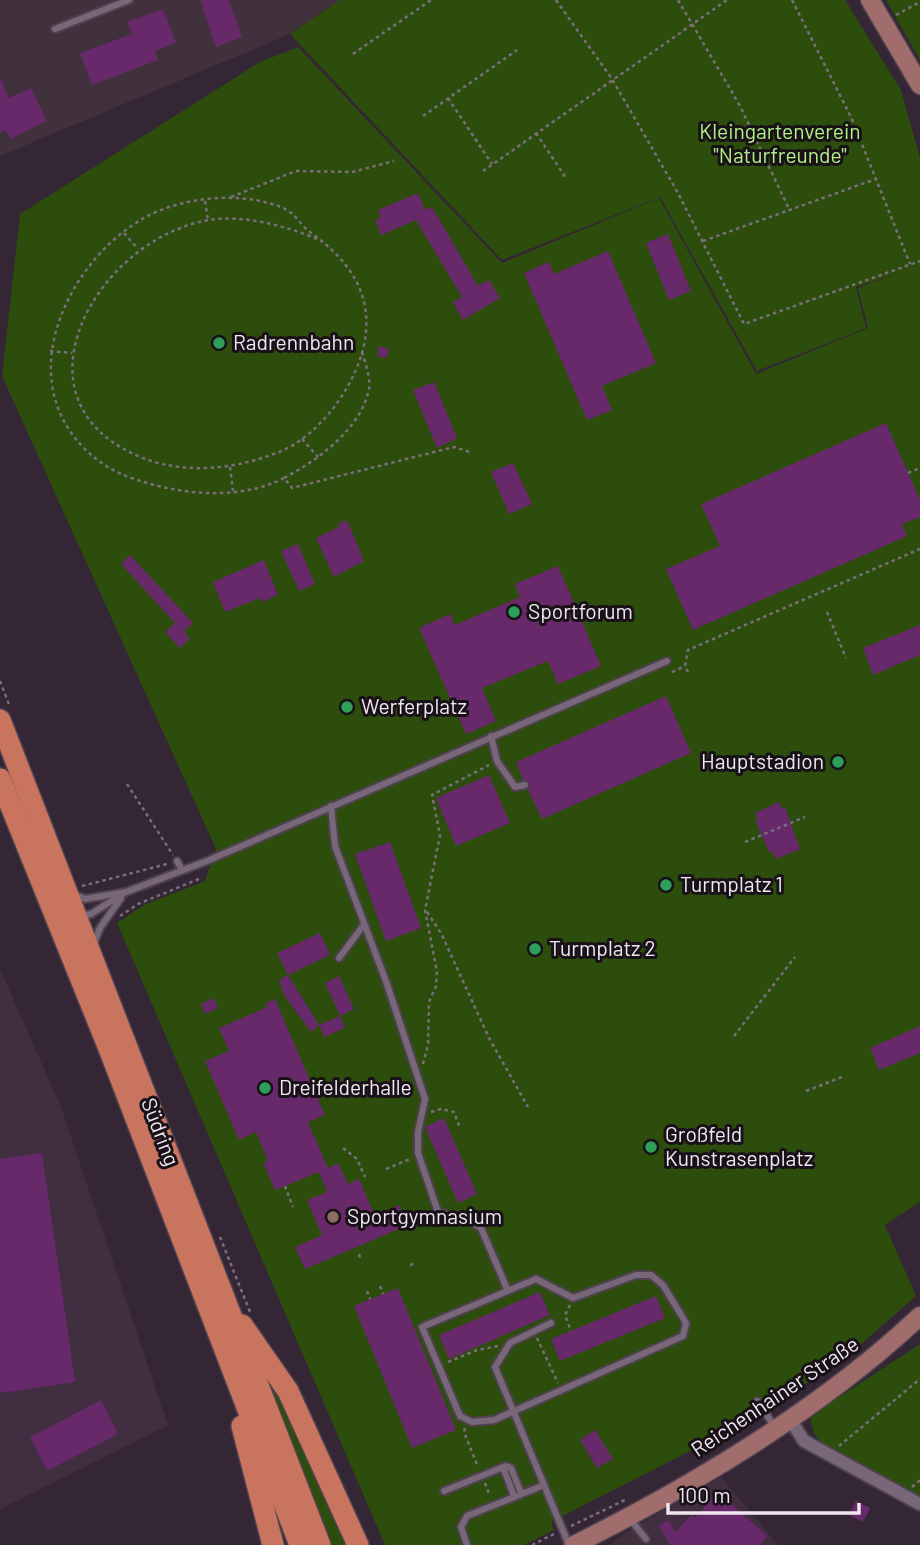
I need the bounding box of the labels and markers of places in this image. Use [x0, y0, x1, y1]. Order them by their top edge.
place label: Radrennbahn [233, 329, 354, 354]
marker: Radrennbahn [211, 335, 227, 351]
place label: Sportforum [528, 598, 633, 623]
marker: Sportforum [506, 604, 522, 620]
place label: Werferplatz [361, 693, 467, 718]
marker: Werferplatz [339, 699, 355, 715]
place label: Hauptstadion [701, 748, 824, 773]
marker: Hauptstadion [830, 754, 846, 770]
place label: Turmplatz 1 [680, 871, 783, 896]
marker: Turmplatz 1 [658, 877, 674, 893]
place label: Turmplatz 2 [549, 935, 656, 960]
marker: Turmplatz 2 [527, 941, 543, 957]
place label: Dreifelderhalle [279, 1074, 412, 1099]
marker: Dreifelderhalle [257, 1080, 273, 1096]
place label: Großfeld Kunstrasenplatz [665, 1121, 813, 1170]
marker: Großfeld Kunstrasenplatz [643, 1139, 659, 1155]
place label: Sportgymnasium [347, 1203, 502, 1228]
marker: Sportgymnasium [325, 1209, 341, 1225]

